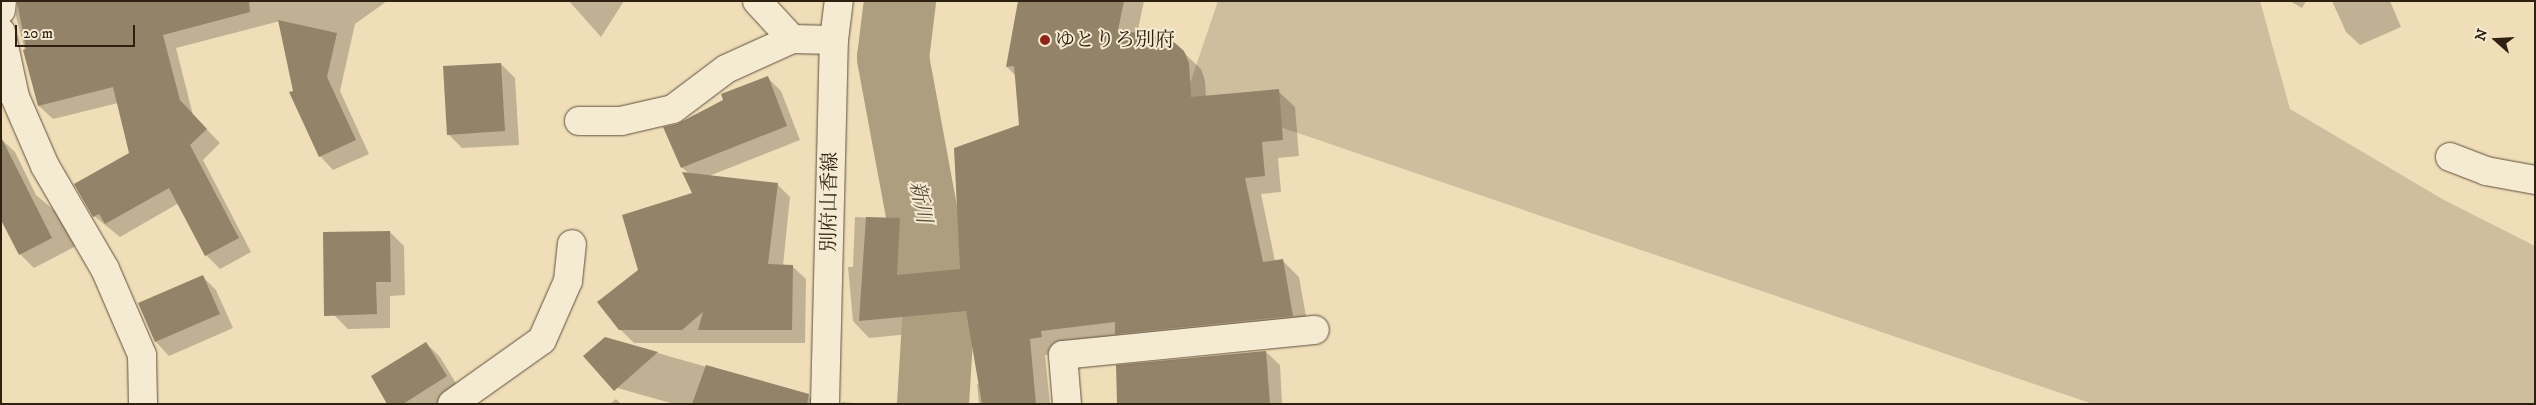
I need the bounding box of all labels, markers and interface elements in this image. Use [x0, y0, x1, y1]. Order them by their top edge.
scale bar [18, 15, 138, 47]
north arrow [2471, 15, 2521, 65]
text: 20 m [23, 24, 53, 43]
text: N [2471, 27, 2492, 43]
place label: ゆとりろ別府 [1055, 28, 1175, 52]
marker: ゆとりろ別府 [1039, 34, 1051, 46]
street label: 別府山香線 [817, 152, 843, 252]
water label: 新川 [904, 179, 936, 225]

